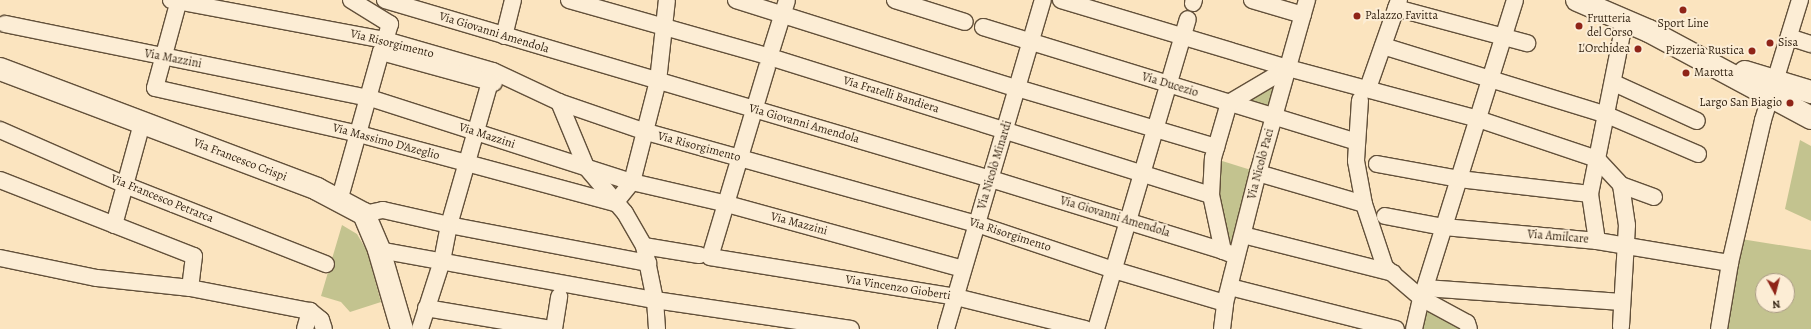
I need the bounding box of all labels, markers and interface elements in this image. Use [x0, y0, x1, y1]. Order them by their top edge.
marker: Sport Line [1678, 5, 1688, 15]
street label: Via Giovanni Amendola [437, 9, 551, 57]
place label: Palazzo Favitta [1365, 9, 1438, 23]
marker: Palazzo Favitta [1352, 11, 1362, 21]
place label: Frutteria del Corso [1587, 12, 1633, 40]
place label: Sport Line [1657, 17, 1709, 31]
marker: Frutteria del Corso [1574, 21, 1584, 31]
street label: Via Risorgimento [349, 27, 435, 61]
place label: Sisa [1778, 36, 1798, 50]
marker: Sisa [1765, 38, 1775, 48]
place label: L'Orchidea [1578, 42, 1630, 56]
marker: L'Orchidea [1633, 44, 1643, 54]
place label: Pizzeria Rustica [1666, 44, 1744, 58]
street label: Via Mazzini [143, 46, 203, 72]
marker: Pizzeria Rustica [1747, 46, 1757, 56]
place label: Marotta [1694, 66, 1734, 80]
marker: Marotta [1681, 68, 1691, 78]
street label: Via Ducezio [1140, 70, 1200, 100]
street label: Via Fratelli Bandiera [841, 74, 941, 116]
place label: Largo San Biagio [1699, 96, 1782, 110]
marker: Largo San Biagio [1785, 98, 1795, 108]
street label: Via Giovanni Amendola [747, 101, 861, 147]
street label: Via Nicolò Minardi [975, 119, 1015, 211]
street label: Via Mazzini [457, 120, 517, 152]
street label: Via Massimo D'Azeglio [331, 121, 441, 163]
street label: Via Nicolò Paci [1245, 127, 1277, 201]
street label: Via Risorgimento [656, 129, 742, 165]
street label: Via Francesco Crispi [191, 136, 289, 184]
street label: Via Francesco Petrarca [108, 172, 216, 226]
street label: Via Giovanni Amendola [1058, 193, 1172, 241]
street label: Via Mazzini [769, 210, 829, 238]
street label: Via Risorgimento [967, 215, 1053, 255]
street label: Via Amilcare [1527, 227, 1589, 247]
street label: Via Vincenzo Gioberti [844, 273, 952, 303]
north arrow [1755, 273, 1795, 313]
text: N [1772, 296, 1781, 312]

